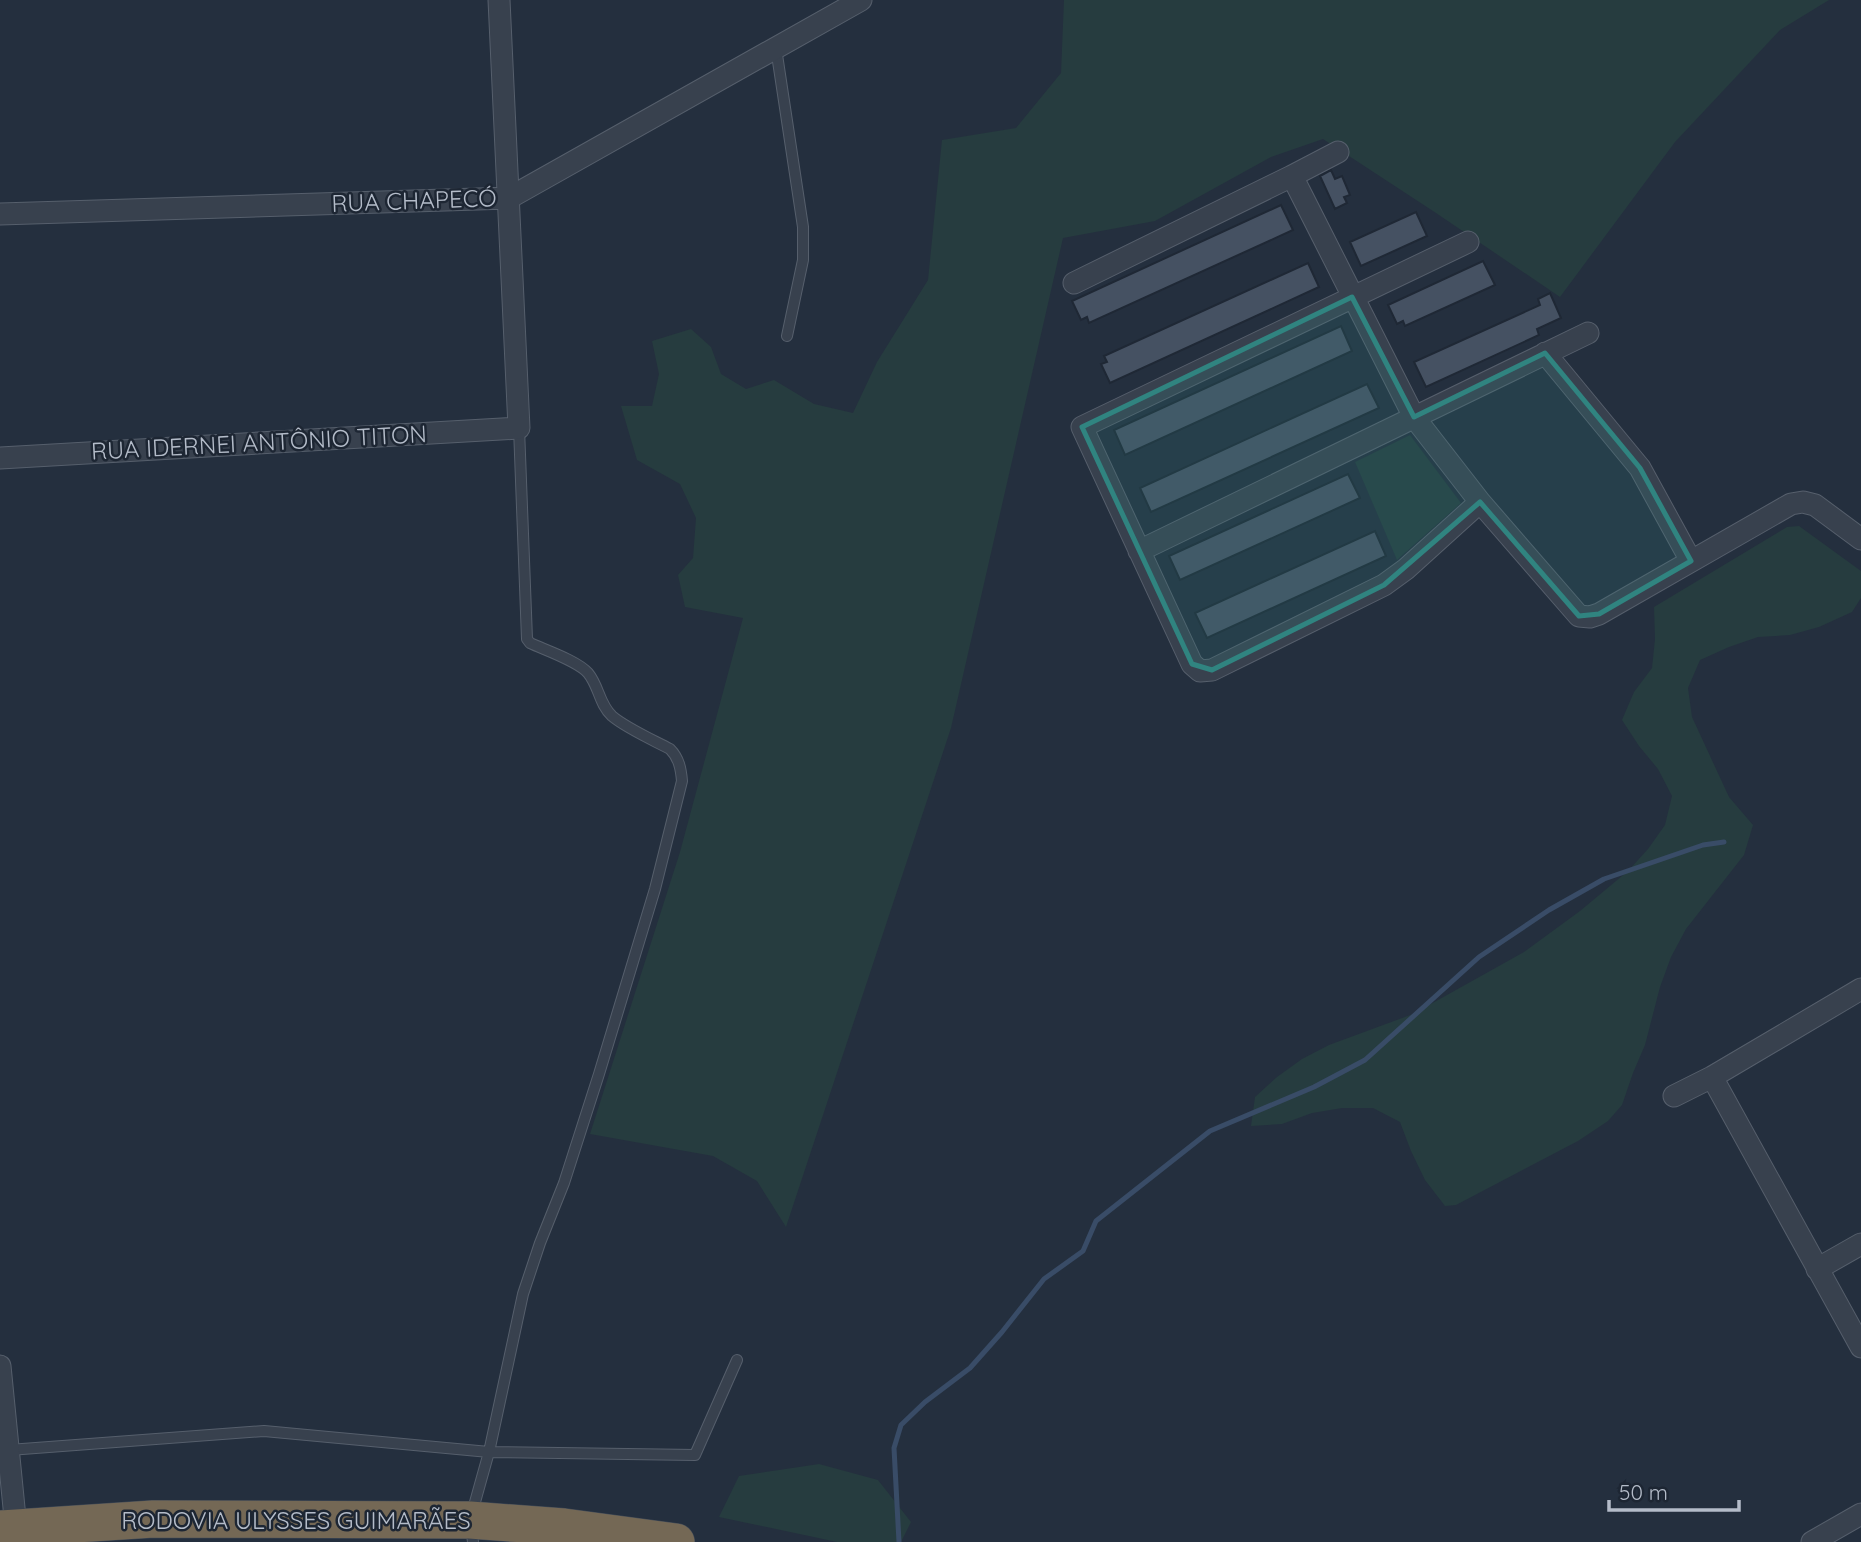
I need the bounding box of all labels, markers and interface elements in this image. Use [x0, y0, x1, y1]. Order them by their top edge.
street label: RUA CHAPECÓ [331, 182, 497, 218]
street label: RUA IDERNEI ANTÔNIO TITON [90, 418, 428, 466]
scale bar [1609, 1468, 1738, 1512]
text: 50 m [1619, 1479, 1668, 1505]
street label: RODOVIA ULYSSES GUIMARÃES [121, 1505, 471, 1535]

